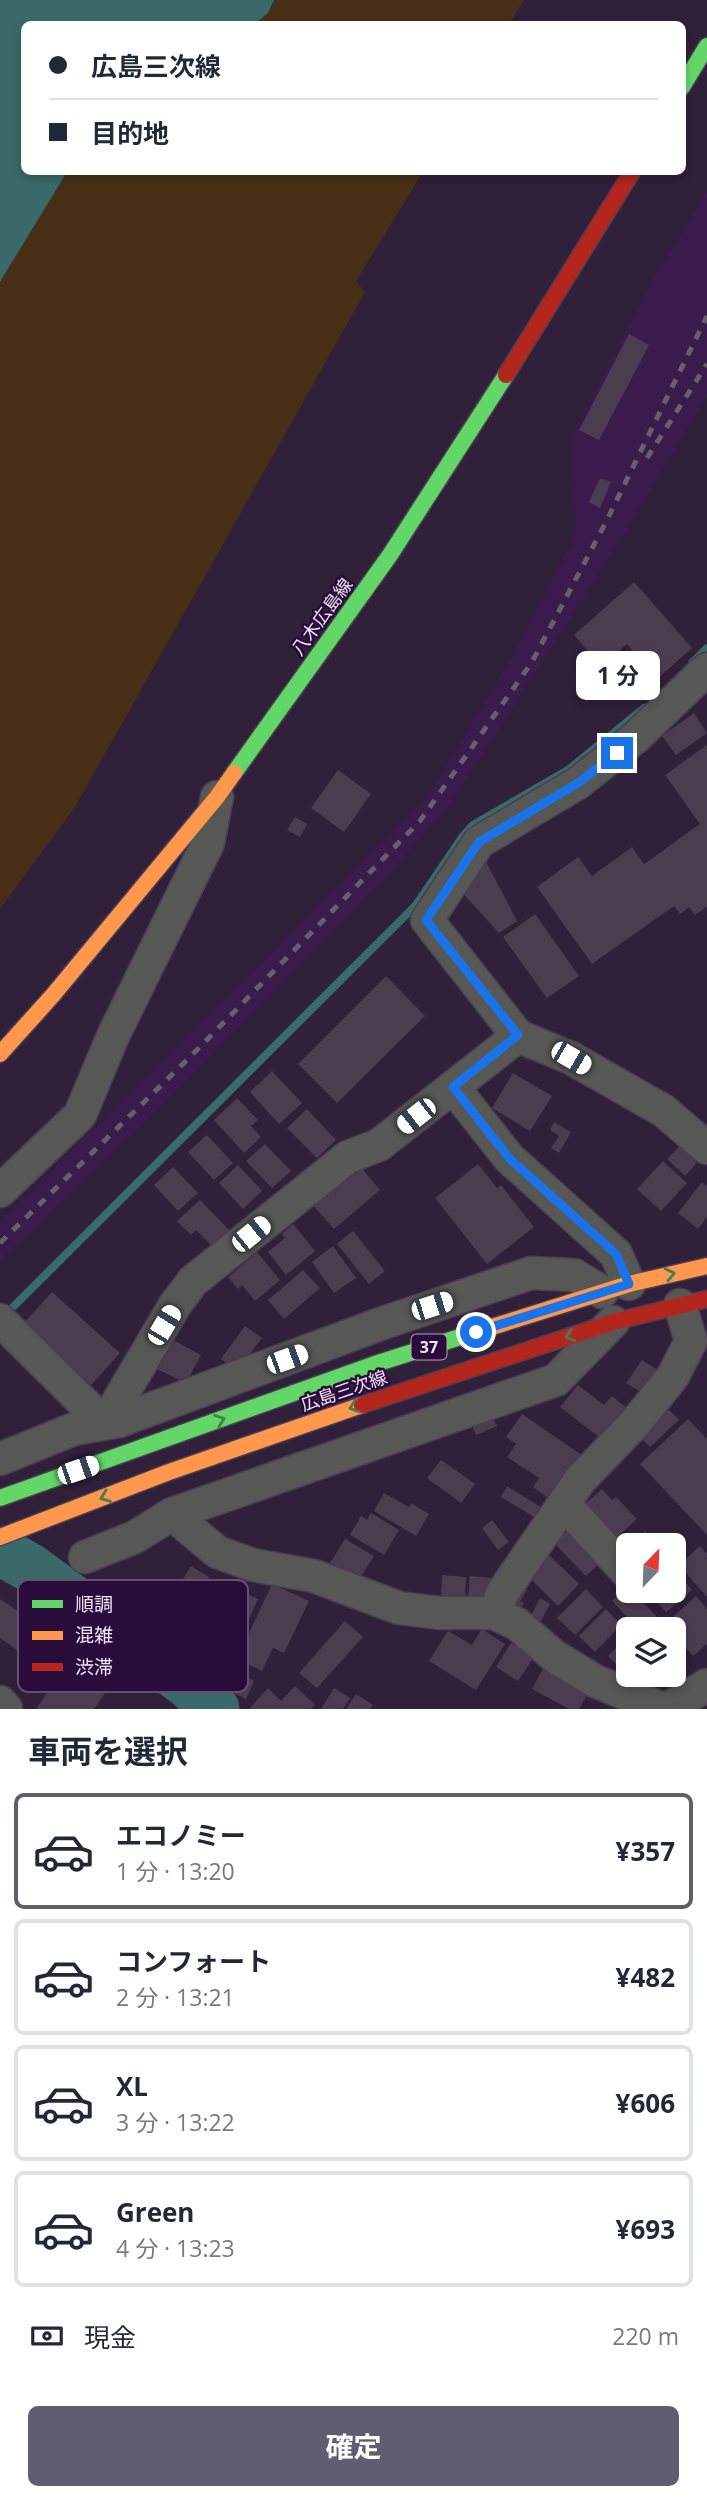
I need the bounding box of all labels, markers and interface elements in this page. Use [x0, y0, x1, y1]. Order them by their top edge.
text: 広島三次線 [91, 48, 221, 84]
text: 目的地 [91, 115, 169, 151]
street label: 八木広島線 [285, 573, 357, 660]
callout: 1 分 [575, 652, 659, 700]
text: 1 分 [597, 659, 639, 691]
route end [601, 737, 633, 769]
car [548, 1038, 595, 1078]
car [393, 1095, 440, 1137]
car [229, 1213, 274, 1255]
one-way arrow [664, 1268, 676, 1283]
car [409, 1290, 456, 1322]
car [145, 1302, 184, 1348]
route start [460, 1316, 492, 1348]
one-way arrow [565, 1328, 577, 1342]
road number: 37 [412, 1334, 446, 1359]
car [264, 1342, 311, 1376]
street label: 広島三次線 [297, 1364, 390, 1416]
one-way arrow [349, 1399, 361, 1413]
one-way arrow [214, 1414, 226, 1428]
car [55, 1453, 102, 1487]
one-way arrow [99, 1488, 111, 1502]
north arrow [616, 1533, 686, 1603]
map controls [616, 1533, 686, 1687]
legend [18, 1580, 248, 1692]
text: 順調 [75, 1591, 113, 1617]
button: layers [616, 1617, 686, 1687]
text: 混雑 [75, 1622, 113, 1648]
text: 渋滞 [75, 1654, 113, 1680]
text: 車両を選択 [28, 1729, 188, 1772]
text: エコノミー [116, 1817, 246, 1853]
icon: car [32, 1820, 95, 1883]
text: ¥357 [616, 1833, 675, 1869]
text: 1 分 · 13:20 [116, 1855, 235, 1887]
text: コンフォート [116, 1943, 271, 1979]
icon: car [32, 1946, 95, 2009]
text: ¥482 [616, 1959, 675, 1995]
text: 2 分 · 13:21 [116, 1981, 235, 2013]
text: XL [116, 2068, 148, 2104]
icon: car [32, 2072, 95, 2135]
text: ¥606 [616, 2085, 675, 2121]
text: 3 分 · 13:22 [116, 2106, 235, 2138]
text: Green [116, 2194, 194, 2230]
icon: car [32, 2198, 95, 2261]
text: ¥693 [616, 2211, 675, 2247]
text: 4 分 · 13:23 [116, 2232, 235, 2264]
icon: cash [28, 2317, 66, 2355]
text: 現金 [84, 2319, 136, 2355]
text: 220 m [612, 2320, 679, 2352]
button: 確定 [28, 2406, 679, 2486]

